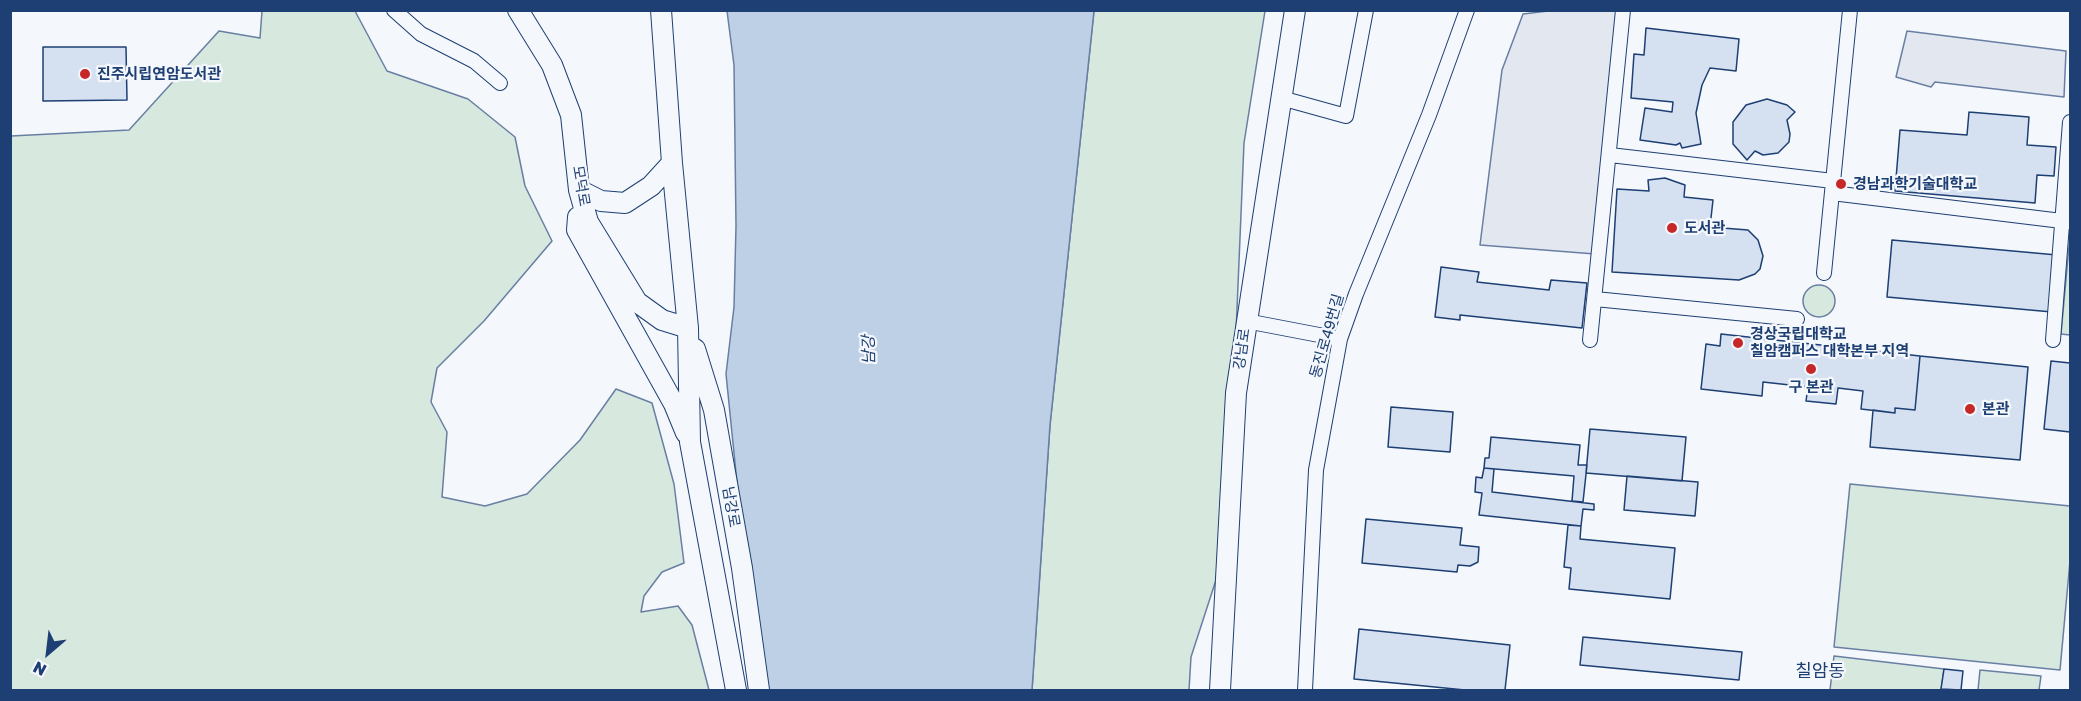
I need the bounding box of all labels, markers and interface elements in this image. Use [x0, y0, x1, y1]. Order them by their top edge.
place label: 진주시립연암도서관 [97, 65, 221, 83]
marker: 진주시립연암도서관 [78, 67, 92, 81]
street label: 모덕로 [569, 164, 593, 208]
place label: 경남과학기술대학교 [1853, 175, 1977, 193]
marker: 경남과학기술대학교 [1834, 177, 1848, 191]
place label: 도서관 [1684, 219, 1725, 237]
marker: 도서관 [1665, 221, 1679, 235]
street label: 동진로49번길 [1306, 292, 1348, 380]
place label: 경상국립대학교 칠암캠퍼스 대학본부 지역 [1750, 325, 1909, 360]
street label: 강남로 [1230, 327, 1254, 371]
water label: 남강 [859, 335, 879, 365]
marker: 경상국립대학교 칠암캠퍼스 대학본부 지역 [1731, 336, 1745, 350]
marker: 구 본관 [1804, 362, 1818, 376]
place label: 구 본관 [1788, 378, 1834, 396]
place label: 본관 [1982, 400, 2010, 418]
marker: 본관 [1963, 402, 1977, 416]
street label: 남강로 [719, 485, 743, 529]
north arrow [18, 623, 78, 683]
text: N [29, 657, 50, 681]
district label: 칠암동 [1795, 660, 1845, 682]

